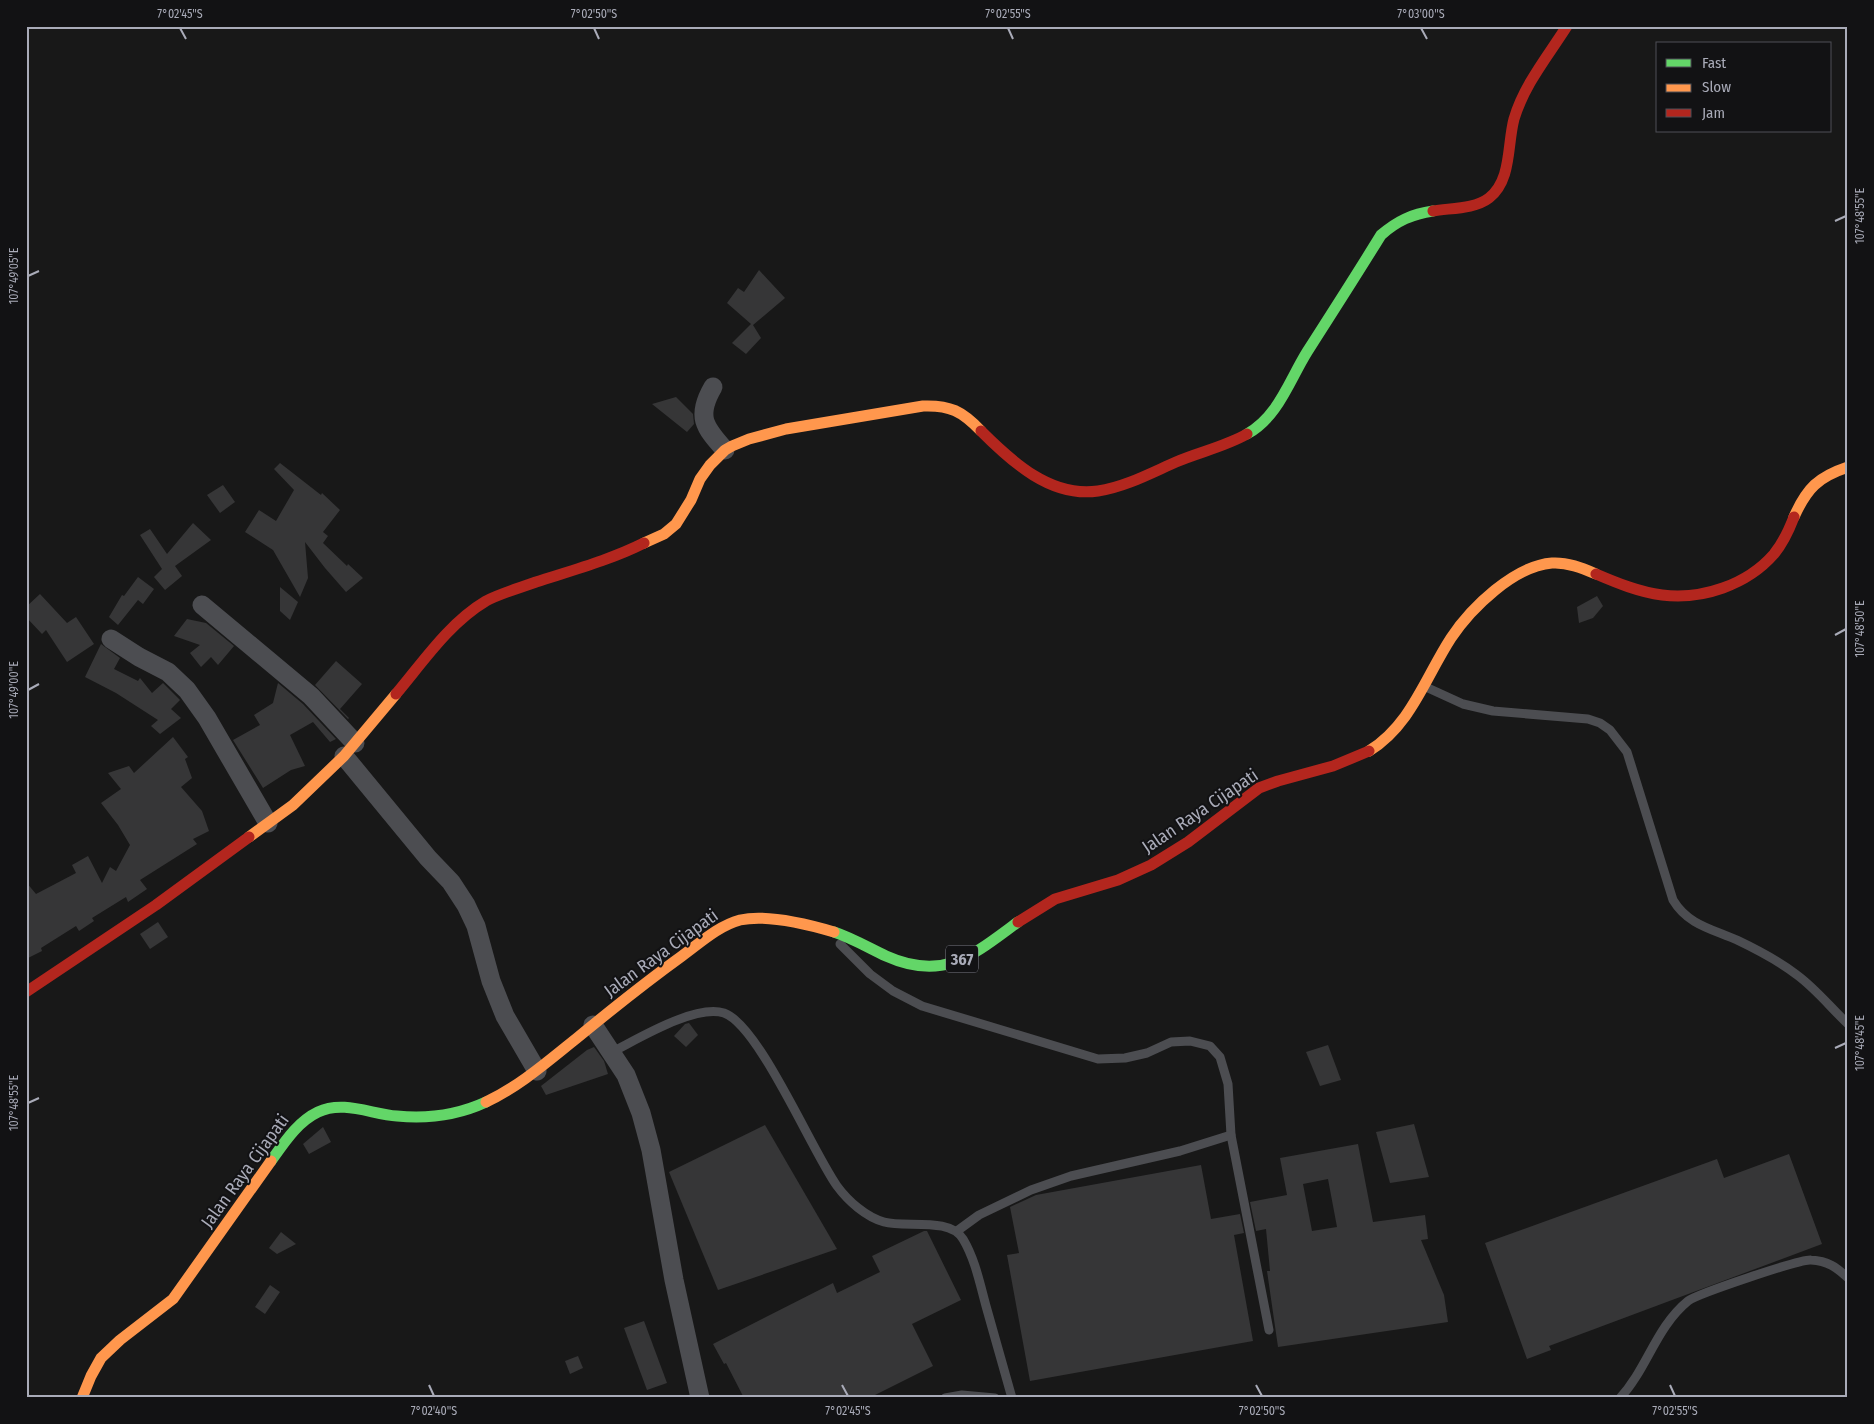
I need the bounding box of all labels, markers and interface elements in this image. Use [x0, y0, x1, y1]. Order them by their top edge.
text: 7°02'45"S [157, 7, 203, 21]
text: 7°02'50"S [571, 7, 617, 21]
text: 7°02'55"S [985, 7, 1031, 21]
text: 7°03'00"S [1397, 7, 1445, 21]
legend [1656, 42, 1832, 132]
text: Fast [1702, 54, 1726, 72]
text: Slow [1702, 78, 1731, 96]
text: Jam [1702, 104, 1725, 122]
text: 107°48'55"E [1853, 188, 1867, 244]
text: 107°49'05"E [7, 247, 21, 304]
text: 107°48'50"E [1853, 600, 1867, 658]
text: 107°49'00"E [7, 661, 21, 719]
street label: Jalan Raya Cijapati [1138, 764, 1262, 858]
street label: Jalan Raya Cijapati [600, 904, 722, 1002]
road number: 367 [946, 946, 978, 972]
text: 107°48'45"E [1853, 1015, 1867, 1071]
text: 107°48'55"E [7, 1075, 21, 1131]
street label: Jalan Raya Cijapati [196, 1110, 294, 1232]
text: 7°02'40"S [411, 1404, 457, 1418]
text: 7°02'45"S [825, 1404, 871, 1418]
text: 7°02'50"S [1239, 1404, 1285, 1418]
text: 7°02'55"S [1652, 1404, 1698, 1418]

